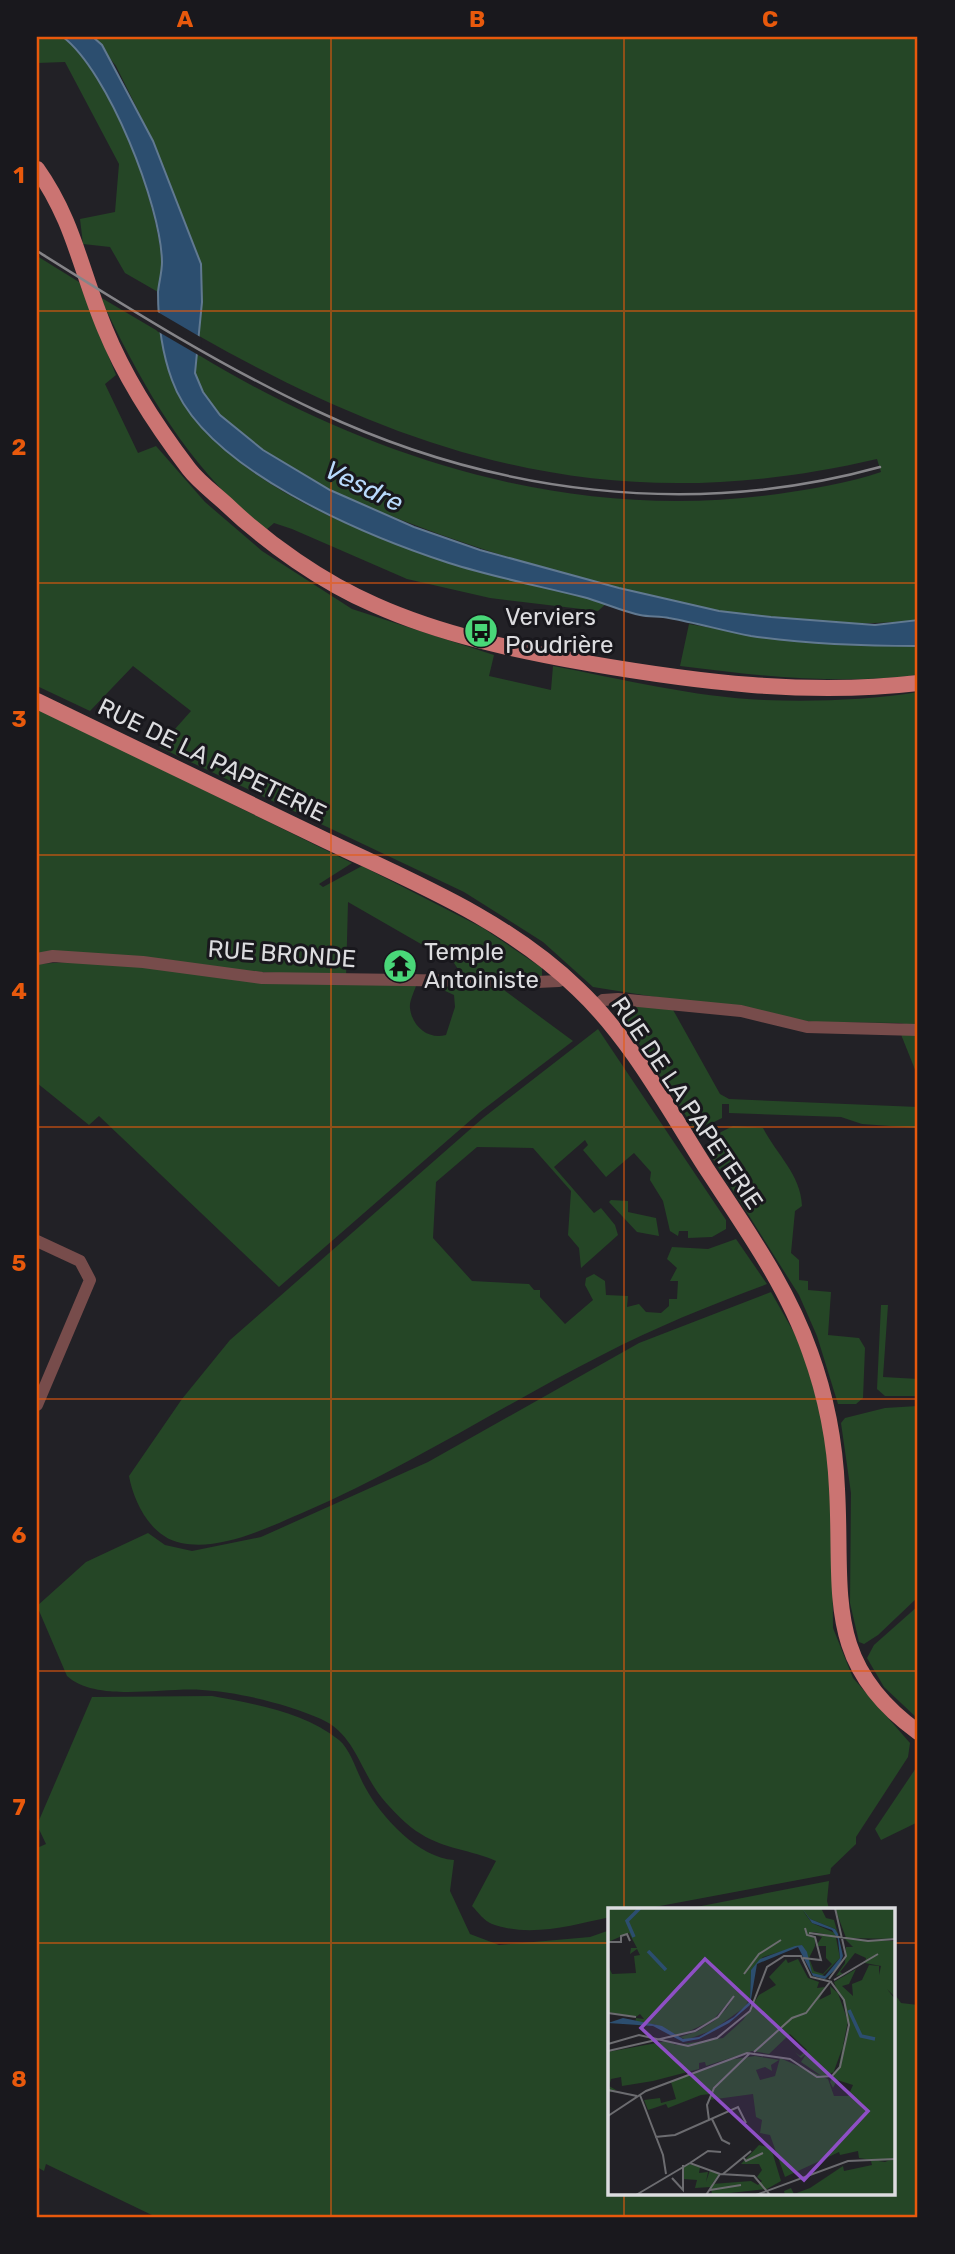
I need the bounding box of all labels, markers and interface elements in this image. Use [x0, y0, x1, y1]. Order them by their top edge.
text: A [177, 5, 194, 33]
text: B [469, 5, 485, 33]
text: C [762, 5, 778, 33]
text: 1 [13, 161, 25, 189]
text: 2 [12, 433, 26, 461]
water label: Vesdre [320, 454, 408, 519]
place label: Verviers Poudrière [505, 603, 613, 659]
bus stop icon: Verviers Poudrière [462, 612, 500, 650]
street label: RUE DE LA PAPETERIE [93, 693, 331, 827]
text: 3 [11, 705, 27, 733]
street label: RUE BRONDE [207, 935, 357, 973]
place label: Temple Antoiniste [424, 938, 539, 994]
temple icon: Temple Antoiniste [381, 947, 419, 985]
text: 4 [11, 977, 27, 1005]
street label: RUE DE LA PAPETERIE [605, 991, 769, 1215]
text: 5 [12, 1249, 27, 1277]
text: 6 [12, 1521, 27, 1549]
text: 7 [12, 1793, 26, 1821]
inset map [608, 1908, 895, 2194]
text: 8 [11, 2065, 27, 2093]

